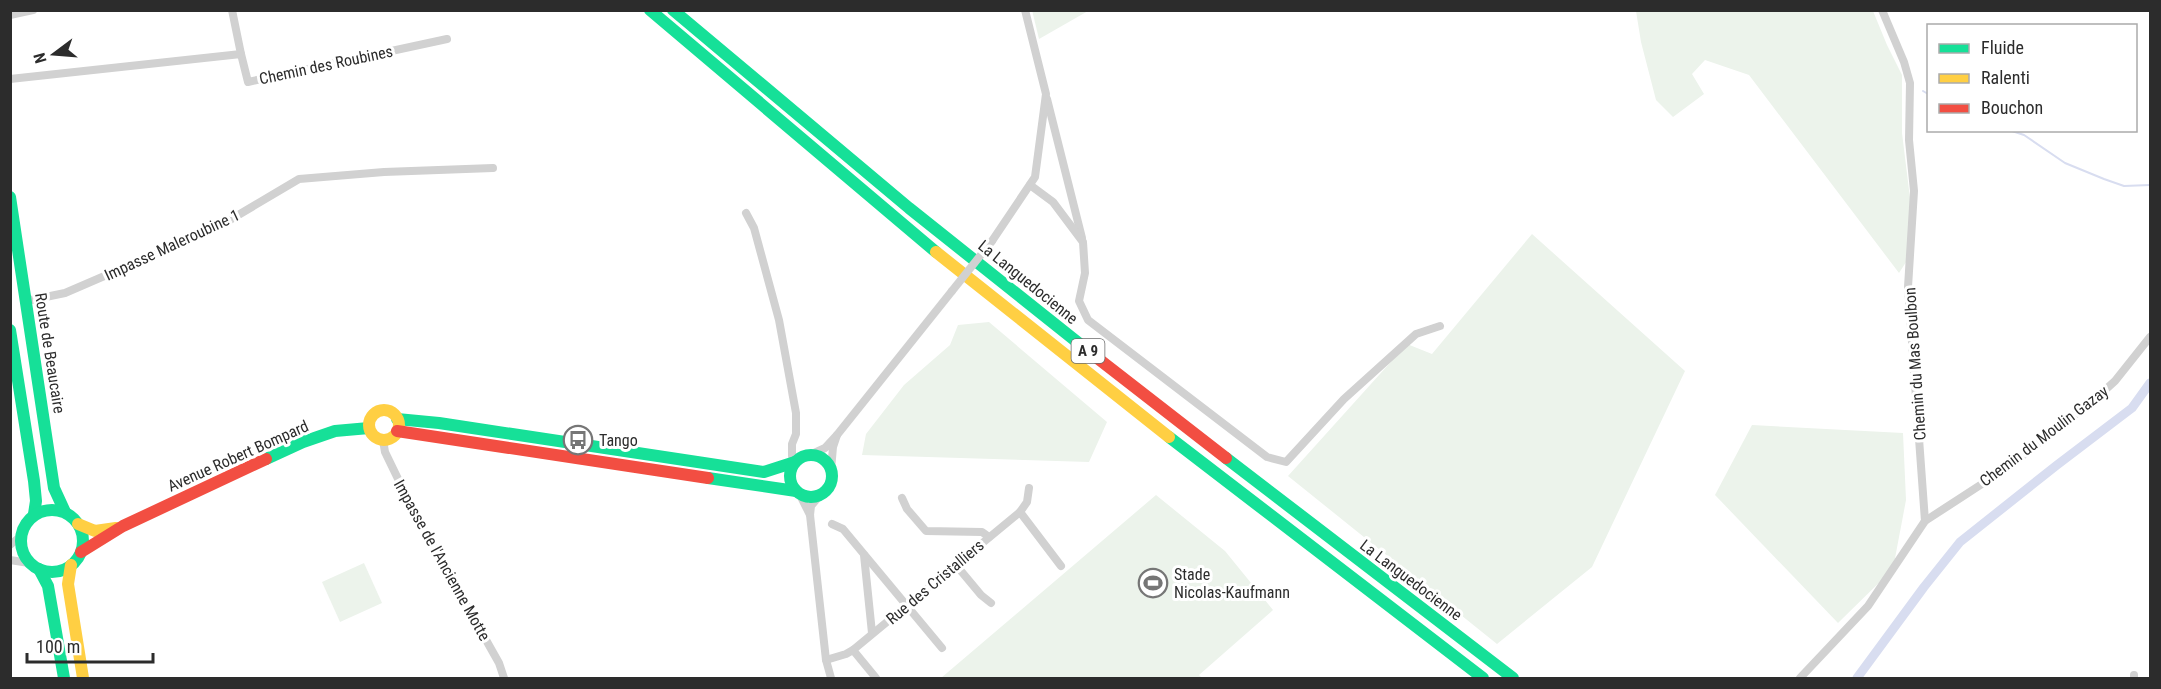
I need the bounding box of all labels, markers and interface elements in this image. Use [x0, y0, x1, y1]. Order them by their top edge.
north arrow [24, 24, 84, 84]
legend [1927, 24, 2137, 132]
text: Fluide [1981, 37, 2024, 58]
street label: Chemin des Roubines [257, 42, 395, 88]
text: N [30, 51, 51, 65]
text: Ralenti [1981, 67, 2030, 88]
text: Bouchon [1981, 97, 2043, 118]
street label: Impasse Maleroubine 1 [101, 205, 243, 285]
street label: La Languedocienne [974, 236, 1082, 328]
street label: Chemin du Mas Boulbon [1900, 287, 1930, 441]
street label: Route de Beaucaire [31, 291, 69, 415]
road number: A 9 [1072, 339, 1104, 363]
street label: Chemin du Moulin Gazay [1976, 381, 2112, 490]
street label: Avenue Robert Bompard [165, 416, 311, 496]
bus stop icon: Tango [562, 424, 594, 456]
place label: Tango [599, 431, 638, 450]
street label: Impasse de l'Ancienne Motte [390, 476, 494, 644]
street label: Rue des Cristalliers [882, 536, 988, 628]
street label: La Languedocienne [1356, 536, 1466, 624]
place label: Stade Nicolas-Kaufmann [1174, 565, 1290, 602]
sports icon: Stade Nicolas-Kaufmann [1137, 567, 1169, 599]
scale bar [27, 626, 153, 664]
text: 100 m [36, 636, 80, 657]

